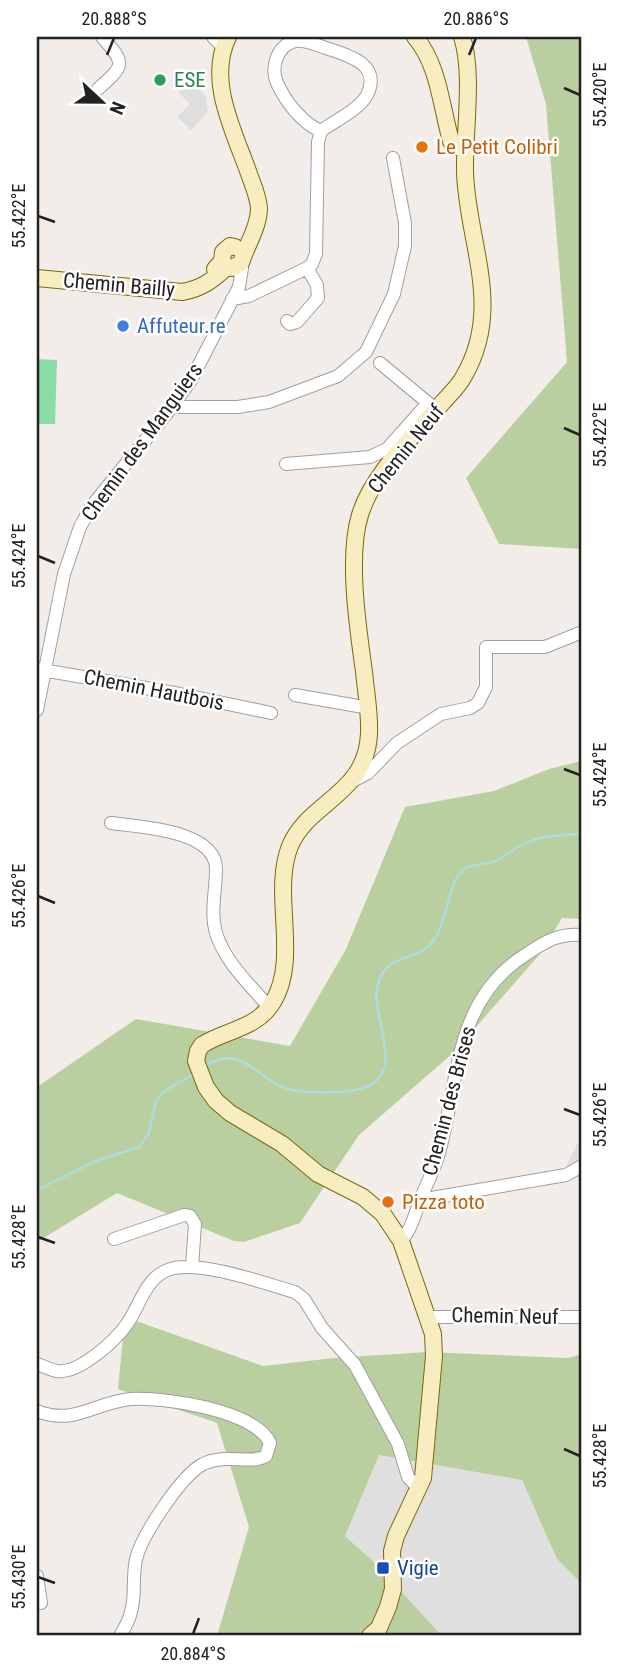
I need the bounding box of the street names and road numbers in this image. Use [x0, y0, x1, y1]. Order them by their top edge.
street label: Chemin Bailly [62, 268, 176, 302]
street label: Chemin des Manguiers [77, 358, 207, 526]
street label: Chemin Neuf [363, 400, 449, 498]
street label: Chemin Hautbois [82, 665, 226, 715]
street label: Chemin des Brises [417, 1024, 481, 1178]
street label: Chemin Neuf [451, 1303, 559, 1329]

